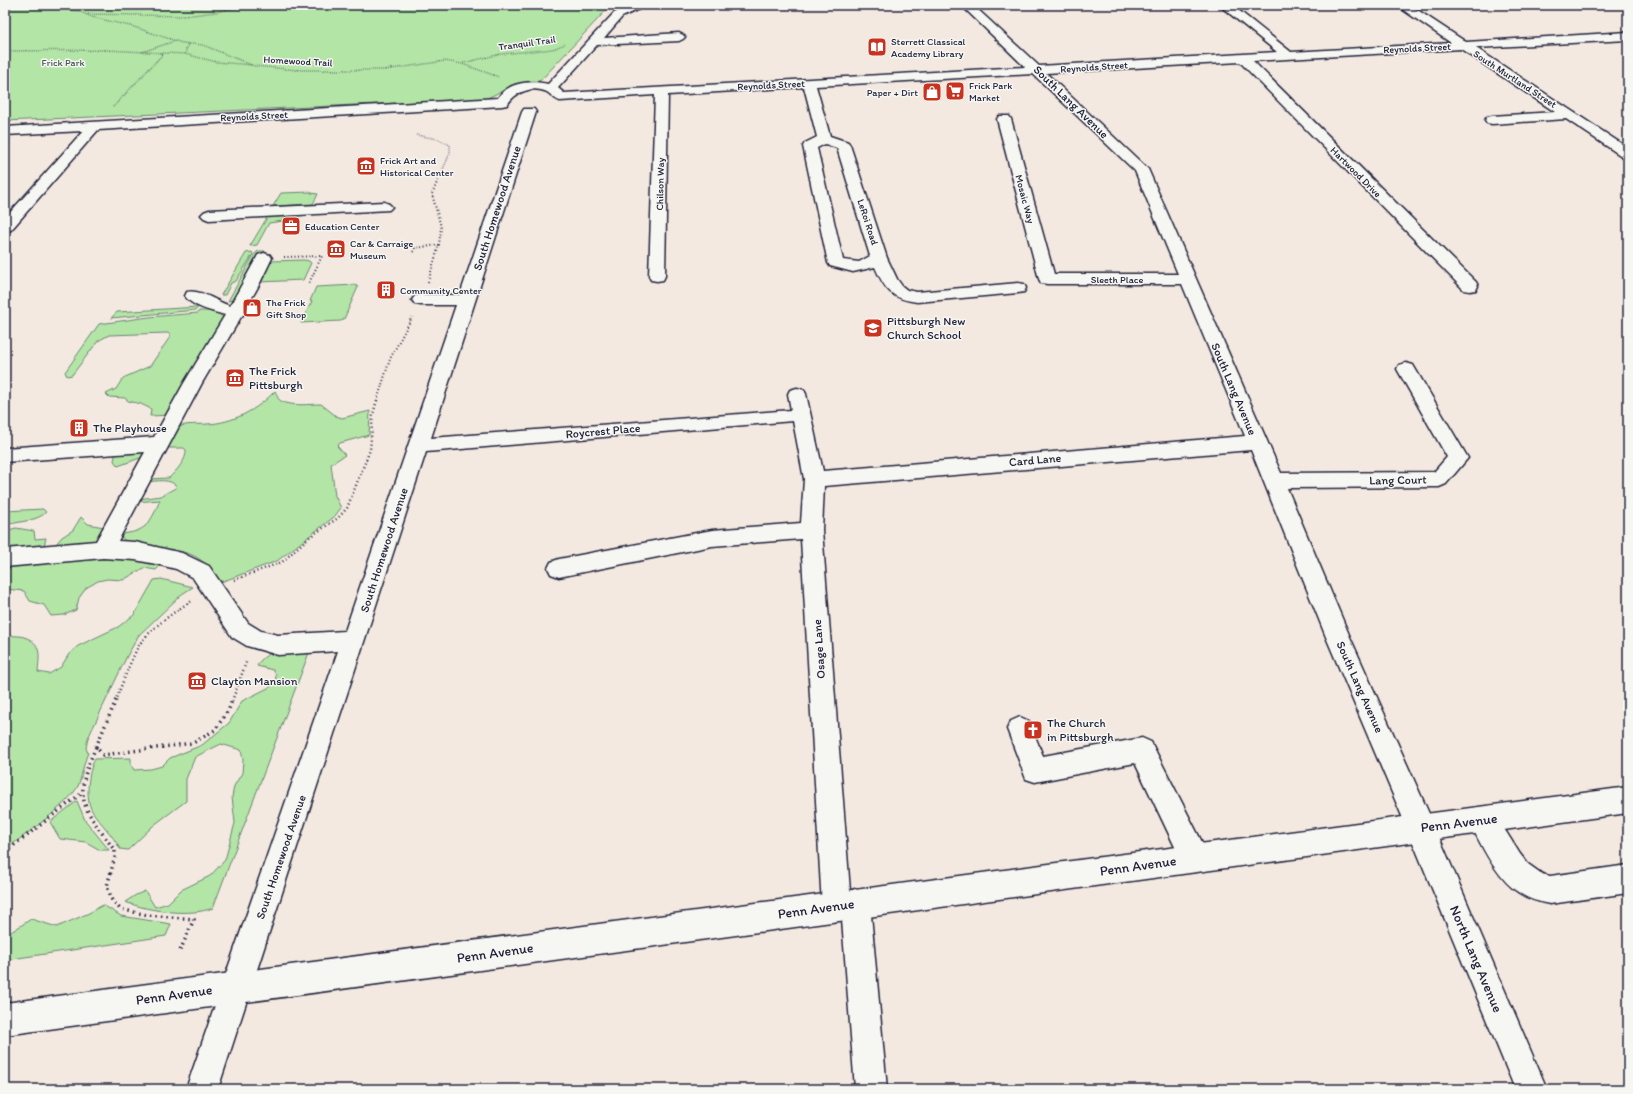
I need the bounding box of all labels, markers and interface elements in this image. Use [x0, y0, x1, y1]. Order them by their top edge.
street label: Tranquil Trail [498, 33, 557, 53]
place label: Sterrett Classical Academy Library [891, 35, 966, 60]
library icon: Sterrett Classical Academy Library [866, 36, 888, 58]
street label: Reynolds Street [1383, 40, 1451, 56]
street label: South Murtland Street [1471, 47, 1559, 111]
street label: Homewood Trail [263, 53, 333, 69]
park label: Frick Park [41, 56, 85, 69]
street label: Reynolds Street [1060, 58, 1128, 76]
street label: South Lang Avenue [1031, 63, 1112, 142]
street label: Reynolds Street [737, 77, 805, 93]
place label: Frick Park Market [969, 79, 1012, 104]
supermarket icon: Frick Park Market [944, 80, 966, 102]
shop icon: Paper + Dirt [921, 81, 943, 103]
place label: Paper + Dirt [867, 86, 918, 99]
street label: Reynolds Street [220, 108, 288, 124]
street label: South Homewood Avenue [470, 144, 524, 272]
street label: Hartwood Drive [1328, 144, 1384, 200]
place label: Frick Art and Historical Center [380, 154, 454, 179]
museum icon: Frick Art and Historical Center [355, 155, 377, 177]
street label: Chilson Way [653, 157, 667, 211]
street label: Mosaic Way [1012, 173, 1038, 225]
street label: LeRoi Road [854, 197, 882, 247]
office icon: Education Center [280, 215, 302, 237]
place label: Education Center [305, 220, 379, 233]
place label: Car & Carraige Museum [350, 237, 414, 262]
museum icon: Car & Carraige Museum [325, 238, 347, 260]
street label: Sleeth Place [1091, 273, 1143, 286]
building icon: Community Center [375, 279, 397, 301]
place label: Community Center [400, 284, 482, 297]
place label: The Frick Gift Shop [266, 296, 306, 321]
shop icon: The Frick Gift Shop [241, 297, 263, 319]
place label: Pittsburgh New Church School [887, 314, 965, 342]
school or university icon: Pittsburgh New Church School [862, 317, 884, 339]
street label: South Lang Avenue [1208, 341, 1260, 437]
place label: The Frick Pittsburgh [249, 364, 303, 392]
museum icon: The Frick Pittsburgh [224, 367, 246, 389]
building icon: The Playhouse [68, 417, 90, 439]
place label: The Playhouse [93, 421, 167, 435]
street label: Roycrest Place [565, 421, 641, 441]
street label: Card Lane [1008, 451, 1062, 469]
street label: Lang Court [1369, 472, 1427, 488]
street label: South Homewood Avenue [357, 486, 411, 614]
street label: Osage Lane [810, 619, 828, 679]
street label: South Lang Avenue [1334, 639, 1387, 735]
museum icon: Clayton Mansion [186, 670, 208, 692]
place label: Clayton Mansion [211, 674, 298, 688]
place label: The Church in Pittsburgh [1047, 716, 1114, 744]
church icon: The Church in Pittsburgh [1022, 719, 1044, 741]
street label: South Homewood Avenue [253, 793, 309, 921]
street label: Penn Avenue [1420, 810, 1499, 836]
street label: Penn Avenue [1099, 852, 1178, 880]
street label: Penn Avenue [777, 895, 856, 923]
street label: North Lang Avenue [1446, 903, 1506, 1015]
street label: Penn Avenue [456, 939, 535, 967]
street label: Penn Avenue [135, 981, 214, 1009]

